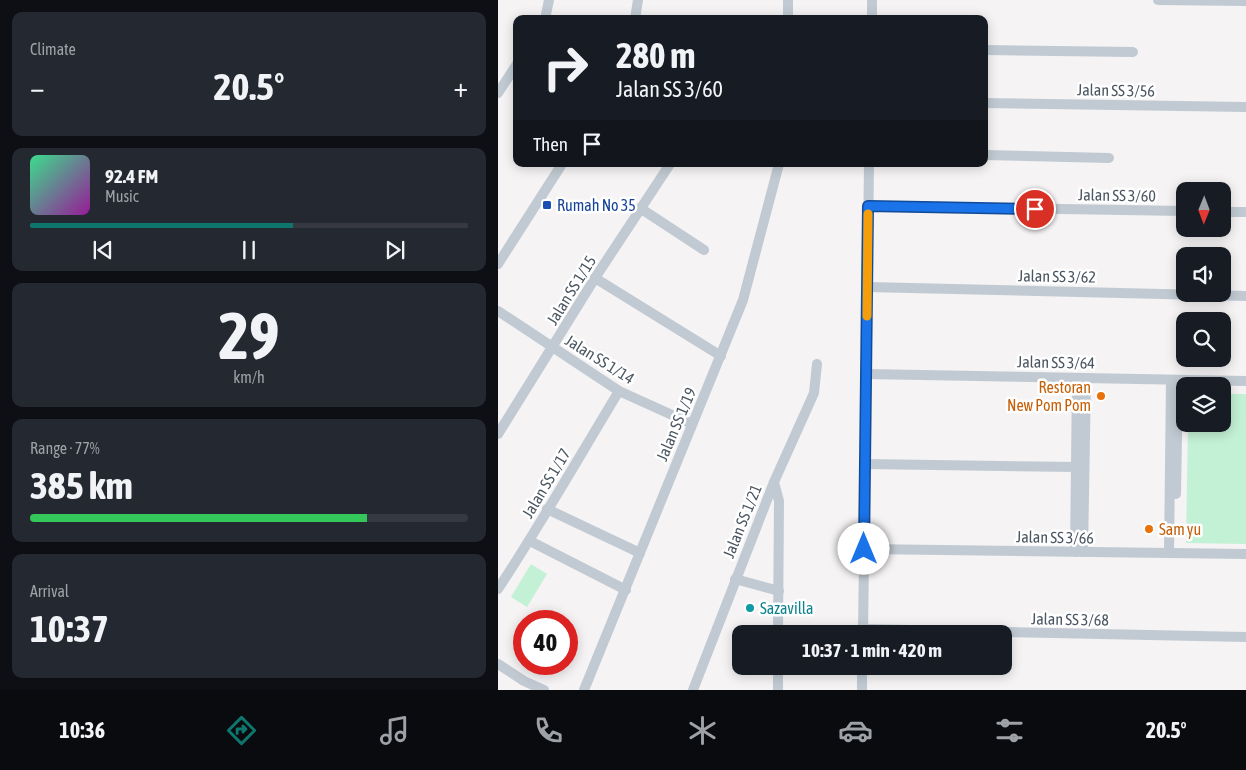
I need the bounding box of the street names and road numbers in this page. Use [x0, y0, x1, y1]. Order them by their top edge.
street label: Jalan SS 3/56 [1077, 80, 1155, 100]
street label: Jalan SS 3/60 [1078, 185, 1156, 205]
street label: Jalan SS 1/15 [543, 252, 599, 328]
street label: Jalan SS 3/62 [1018, 266, 1096, 286]
street label: Jalan SS 1/14 [562, 331, 638, 387]
street label: Jalan SS 3/64 [1017, 352, 1095, 372]
street label: Jalan SS 1/19 [653, 385, 699, 463]
street label: Jalan SS 1/17 [518, 445, 574, 521]
street label: Jalan SS 1/21 [719, 482, 765, 560]
street label: Jalan SS 3/66 [1016, 527, 1094, 547]
street label: Jalan SS 3/68 [1031, 609, 1109, 629]

